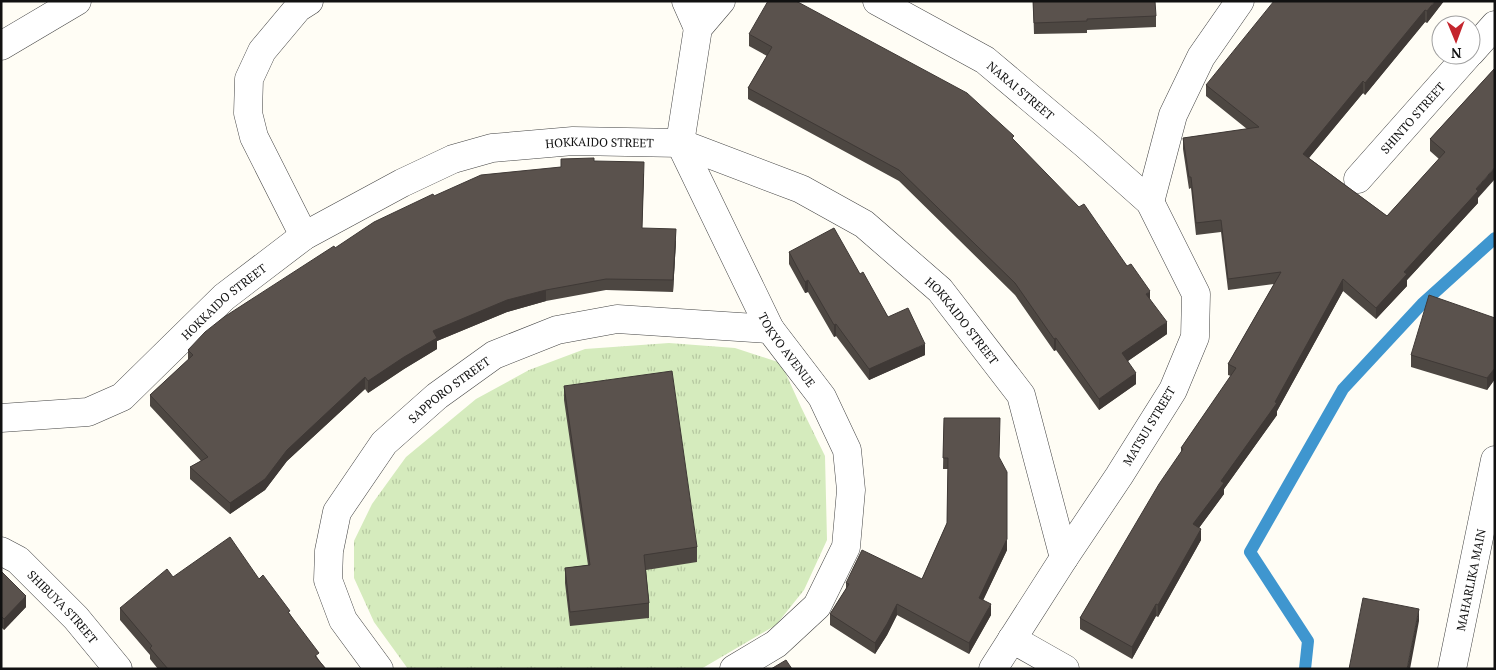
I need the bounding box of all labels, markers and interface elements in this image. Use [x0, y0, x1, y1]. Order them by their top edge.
north arrow [1431, 15, 1481, 65]
text: N [1450, 44, 1462, 63]
street label: NARAI STREET [984, 58, 1058, 123]
street label: SHINTO STREET [1377, 79, 1448, 156]
street label: HOKKAIDO STREET [545, 133, 655, 151]
street label: HOKKAIDO STREET [178, 260, 270, 343]
street label: HOKKAIDO STREET [922, 273, 1002, 368]
street label: TOKYO AVENUE [756, 310, 819, 390]
street label: SAPPORO STREET [405, 353, 493, 426]
street label: MATSUI STREET [1119, 383, 1179, 468]
street label: MAHARLIKA MAIN [1453, 527, 1488, 632]
street label: SHIBUYA STREET [25, 567, 101, 647]

